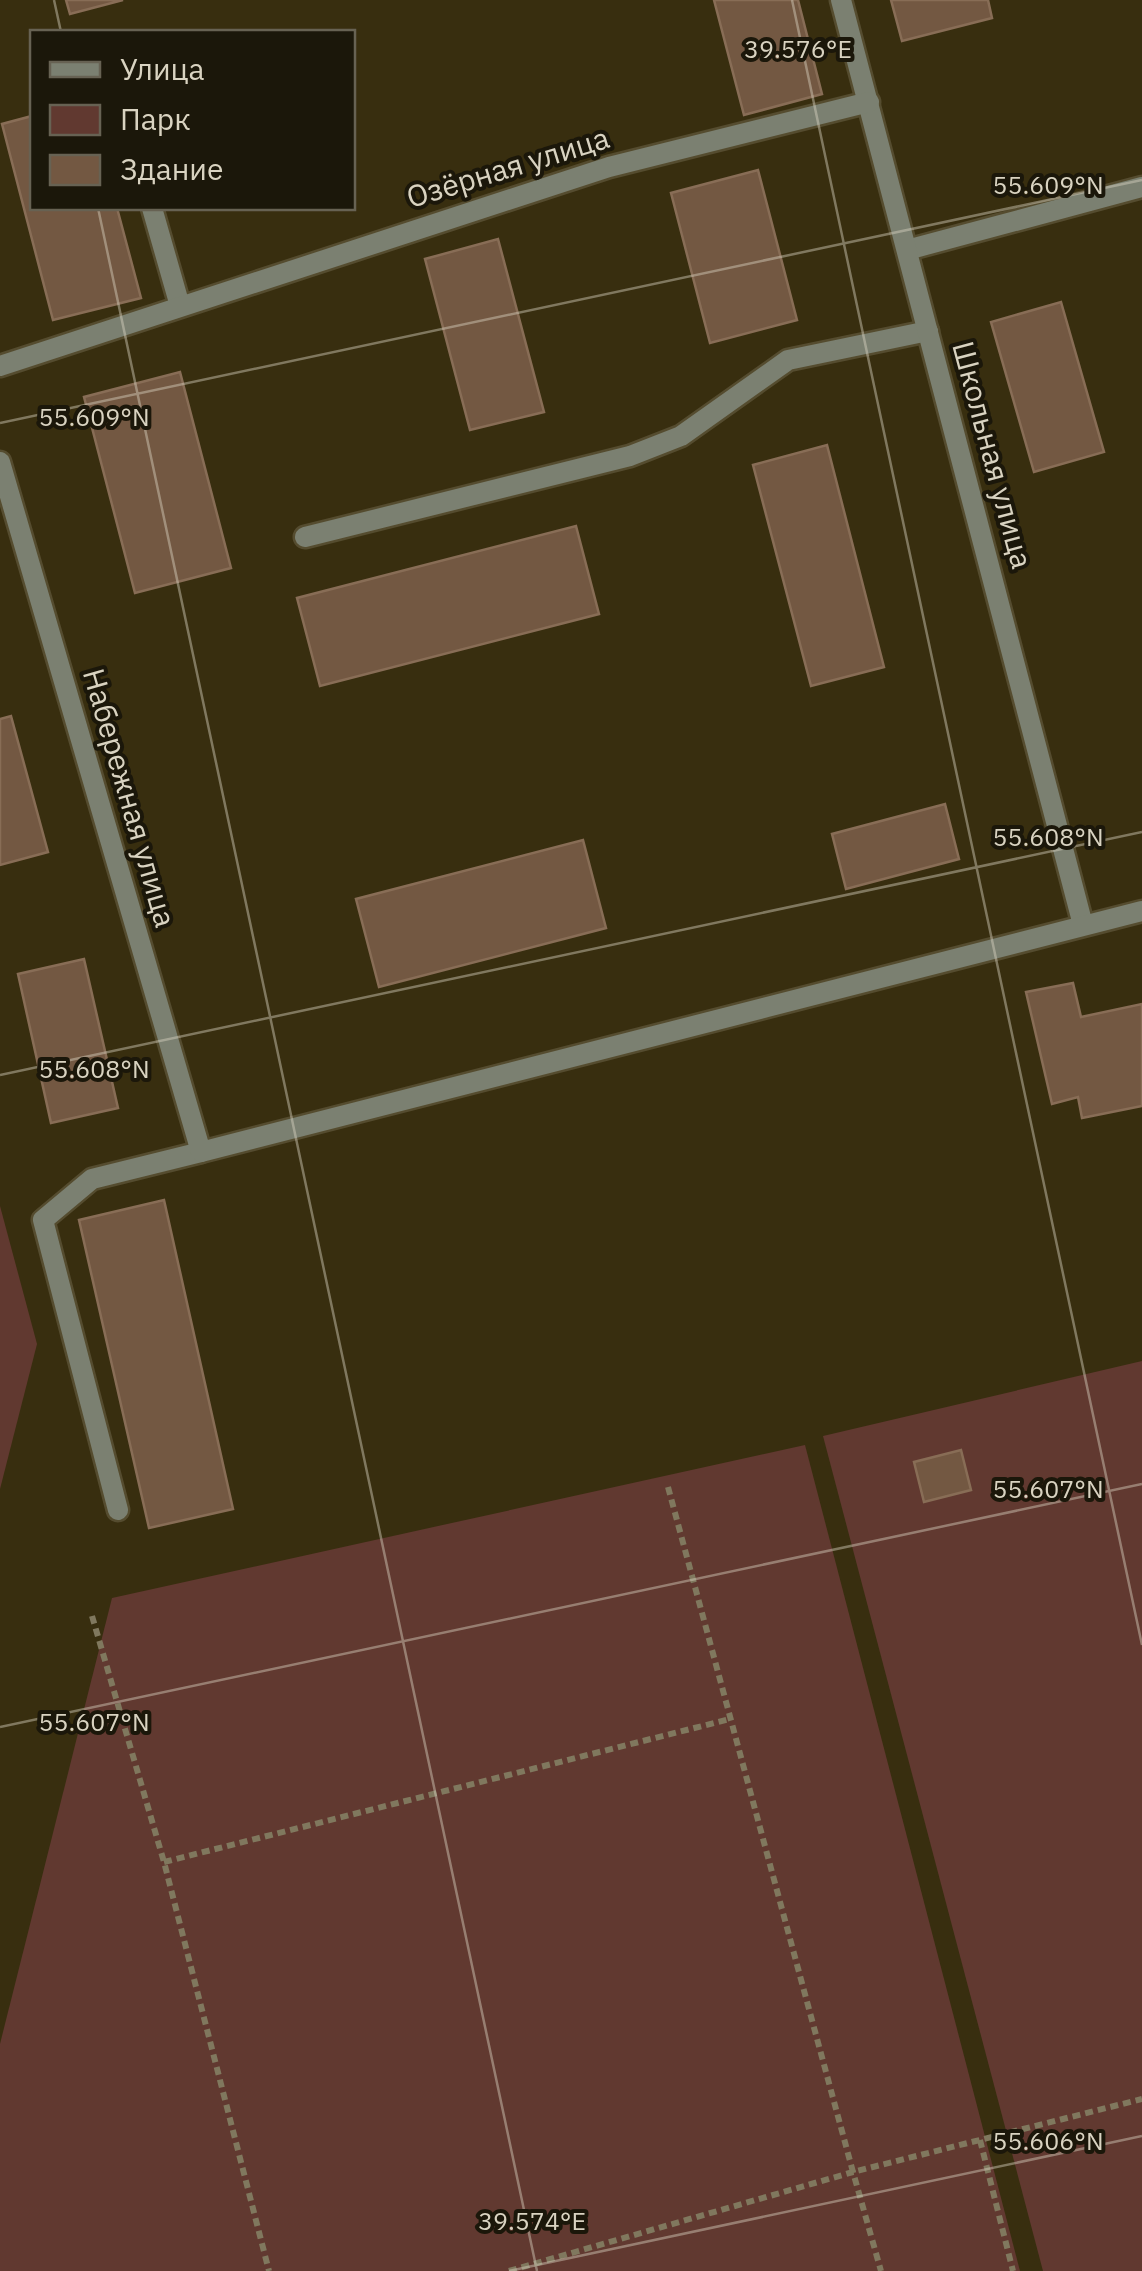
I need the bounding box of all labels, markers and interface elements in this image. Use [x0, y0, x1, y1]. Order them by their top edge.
legend [30, 30, 355, 210]
text: 39.576°E [744, 32, 852, 65]
text: Улица [120, 49, 205, 88]
text: Парк [120, 99, 191, 138]
street label: Озёрная улица [401, 117, 614, 216]
text: Здание [120, 149, 223, 188]
text: 55.609°N [992, 168, 1104, 201]
street label: Школьная улица [944, 337, 1043, 573]
text: 55.609°N [38, 400, 150, 433]
street label: Набережная улица [75, 664, 186, 931]
text: 55.608°N [992, 820, 1104, 853]
text: 55.608°N [38, 1052, 150, 1085]
text: 55.607°N [992, 1472, 1104, 1505]
text: 55.607°N [38, 1705, 150, 1738]
text: 55.606°N [992, 2124, 1104, 2157]
text: 39.574°E [478, 2204, 586, 2237]

